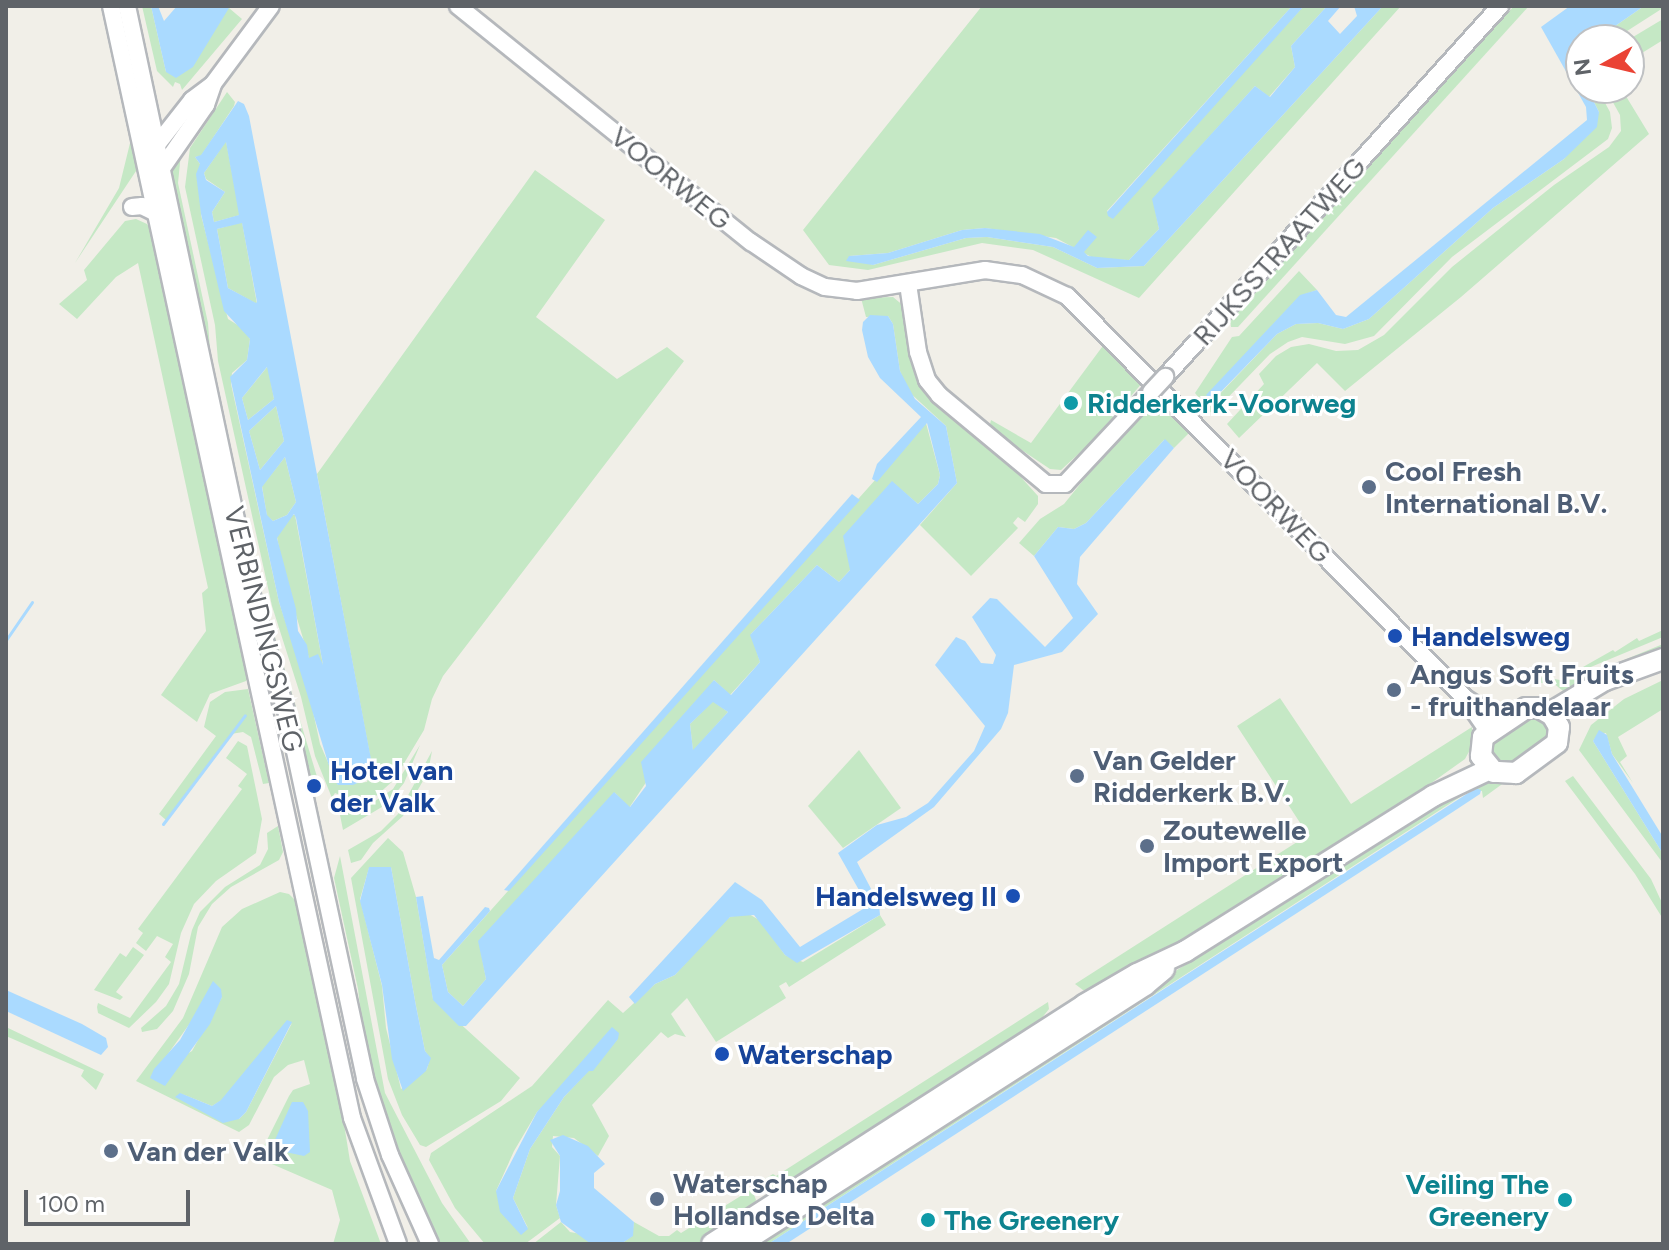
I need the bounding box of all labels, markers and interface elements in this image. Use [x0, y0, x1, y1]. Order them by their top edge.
north arrow [1565, 24, 1645, 104]
text: N [1568, 57, 1597, 77]
street label: VOORWEG [604, 119, 738, 237]
street label: RIJKSSTRAATWEG [1186, 150, 1372, 352]
place label: Ridderkerk-Voorweg [1087, 386, 1356, 420]
marker: Ridderkerk-Voorweg [1062, 394, 1080, 412]
street label: VOORWEG [1214, 442, 1338, 570]
place label: Cool Fresh International B.V. [1385, 454, 1607, 520]
marker: Cool Fresh International B.V. [1360, 478, 1378, 496]
street label: VERBINDINGSWEG [217, 503, 311, 755]
place label: Handelsweg [1411, 619, 1570, 653]
marker: Handelsweg [1386, 627, 1404, 645]
place label: Angus Soft Fruits - fruithandelaar [1410, 657, 1634, 723]
marker: Angus Soft Fruits - fruithandelaar [1385, 681, 1403, 699]
place label: Van Gelder Ridderkerk B.V. [1093, 743, 1291, 809]
place label: Hotel van der Valk [330, 753, 453, 819]
marker: Van Gelder Ridderkerk B.V. [1068, 767, 1086, 785]
marker: Hotel van der Valk [305, 777, 323, 795]
place label: Zoutewelle Import Export [1163, 813, 1344, 879]
marker: Zoutewelle Import Export [1138, 837, 1156, 855]
place label: Handelsweg II [815, 879, 997, 913]
marker: Handelsweg II [1004, 887, 1022, 905]
place label: Waterschap [738, 1037, 892, 1071]
marker: Waterschap [713, 1045, 731, 1063]
place label: Van der Valk [127, 1134, 289, 1168]
marker: Van der Valk [102, 1142, 120, 1160]
place label: Waterschap Hollandse Delta [673, 1166, 875, 1232]
place label: Veiling The Greenery [1406, 1167, 1549, 1233]
scale bar [28, 1174, 194, 1224]
text: 100 m [38, 1189, 105, 1218]
marker: Waterschap Hollandse Delta [648, 1190, 666, 1208]
marker: Veiling The Greenery [1556, 1191, 1574, 1209]
place label: The Greenery [944, 1203, 1119, 1237]
marker: The Greenery [919, 1211, 937, 1229]

